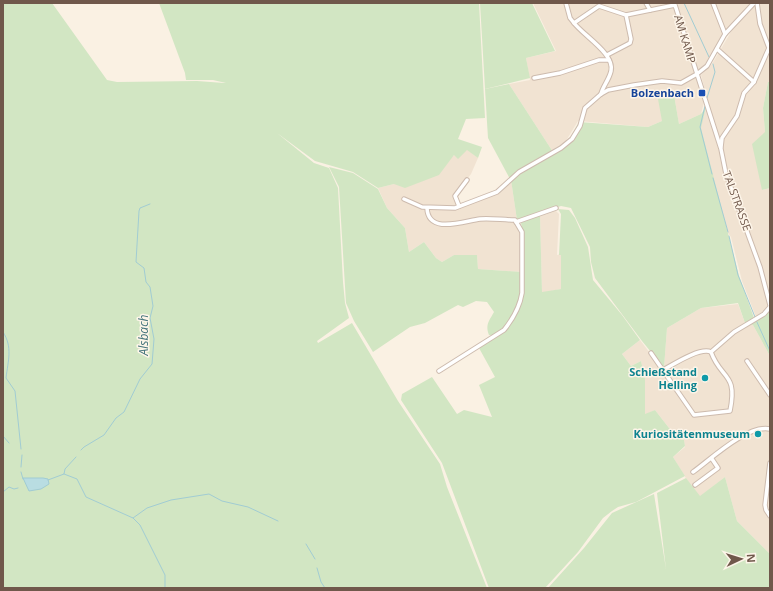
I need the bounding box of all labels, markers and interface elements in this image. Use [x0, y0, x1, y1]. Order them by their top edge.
street label: AM KAMP [671, 13, 700, 65]
place label: Bolzenbach [631, 85, 694, 100]
marker: Bolzenbach [697, 88, 707, 98]
street label: TALSTRASSE [720, 169, 755, 233]
water label: Alsbach [135, 314, 152, 357]
place label: Schießstand Helling [629, 364, 698, 392]
marker: Schießstand Helling [700, 373, 710, 383]
place label: Kuriositätenmuseum [634, 426, 750, 441]
marker: Kuriositätenmuseum [753, 429, 763, 439]
north arrow [721, 539, 761, 579]
text: N [744, 553, 759, 563]

